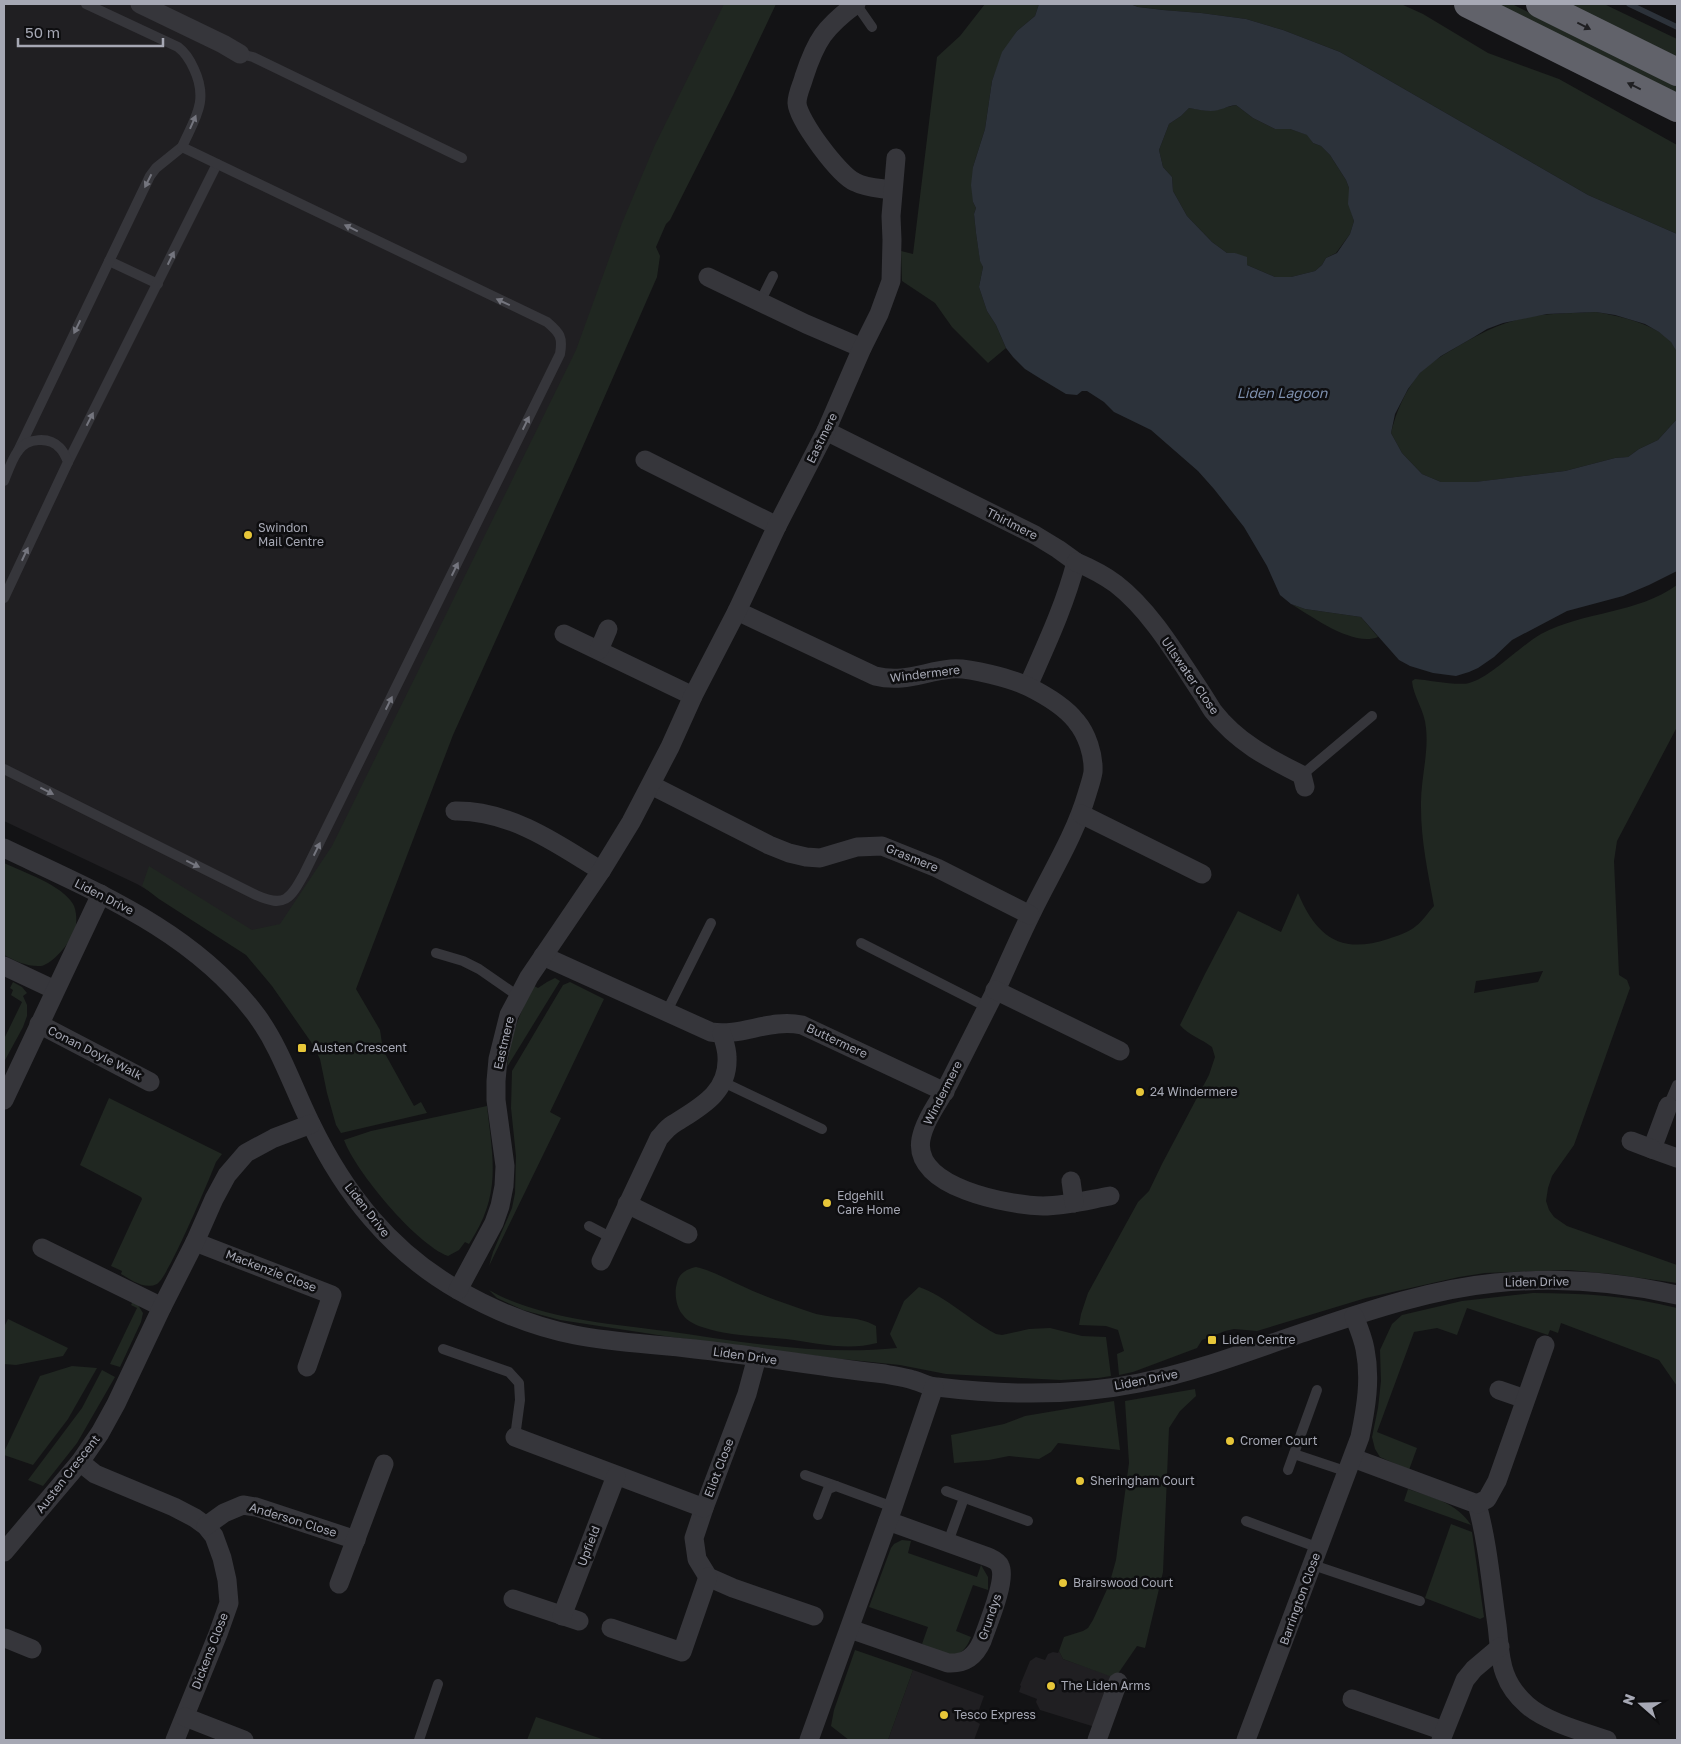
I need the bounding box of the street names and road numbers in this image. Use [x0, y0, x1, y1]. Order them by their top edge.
street label: Eastmere [803, 410, 840, 465]
street label: Thirlmere [984, 504, 1040, 543]
street label: Ullswater Close [1158, 634, 1223, 717]
street label: Windermere [889, 662, 961, 685]
street label: Grasmere [884, 840, 941, 875]
street label: Liden Drive [72, 875, 136, 918]
street label: Eastmere [490, 1015, 517, 1071]
street label: Buttermere [804, 1020, 870, 1061]
street label: Conan Doyle Walk [45, 1022, 145, 1083]
street label: Windermere [920, 1058, 965, 1127]
street label: Liden Drive [342, 1180, 393, 1240]
street label: Mackenzie Close [224, 1246, 319, 1295]
street label: Liden Drive [1505, 1273, 1569, 1290]
street label: Liden Drive [712, 1344, 778, 1367]
street label: Liden Drive [1113, 1366, 1179, 1393]
street label: Austen Crescent [32, 1431, 103, 1516]
street label: Eliot Close [700, 1436, 737, 1499]
street label: Anderson Close [248, 1499, 339, 1540]
street label: Upfield [574, 1524, 603, 1568]
street label: Barrington Close [1276, 1551, 1323, 1647]
street label: Grundys [975, 1592, 1004, 1642]
street label: Dickens Close [188, 1610, 231, 1691]

